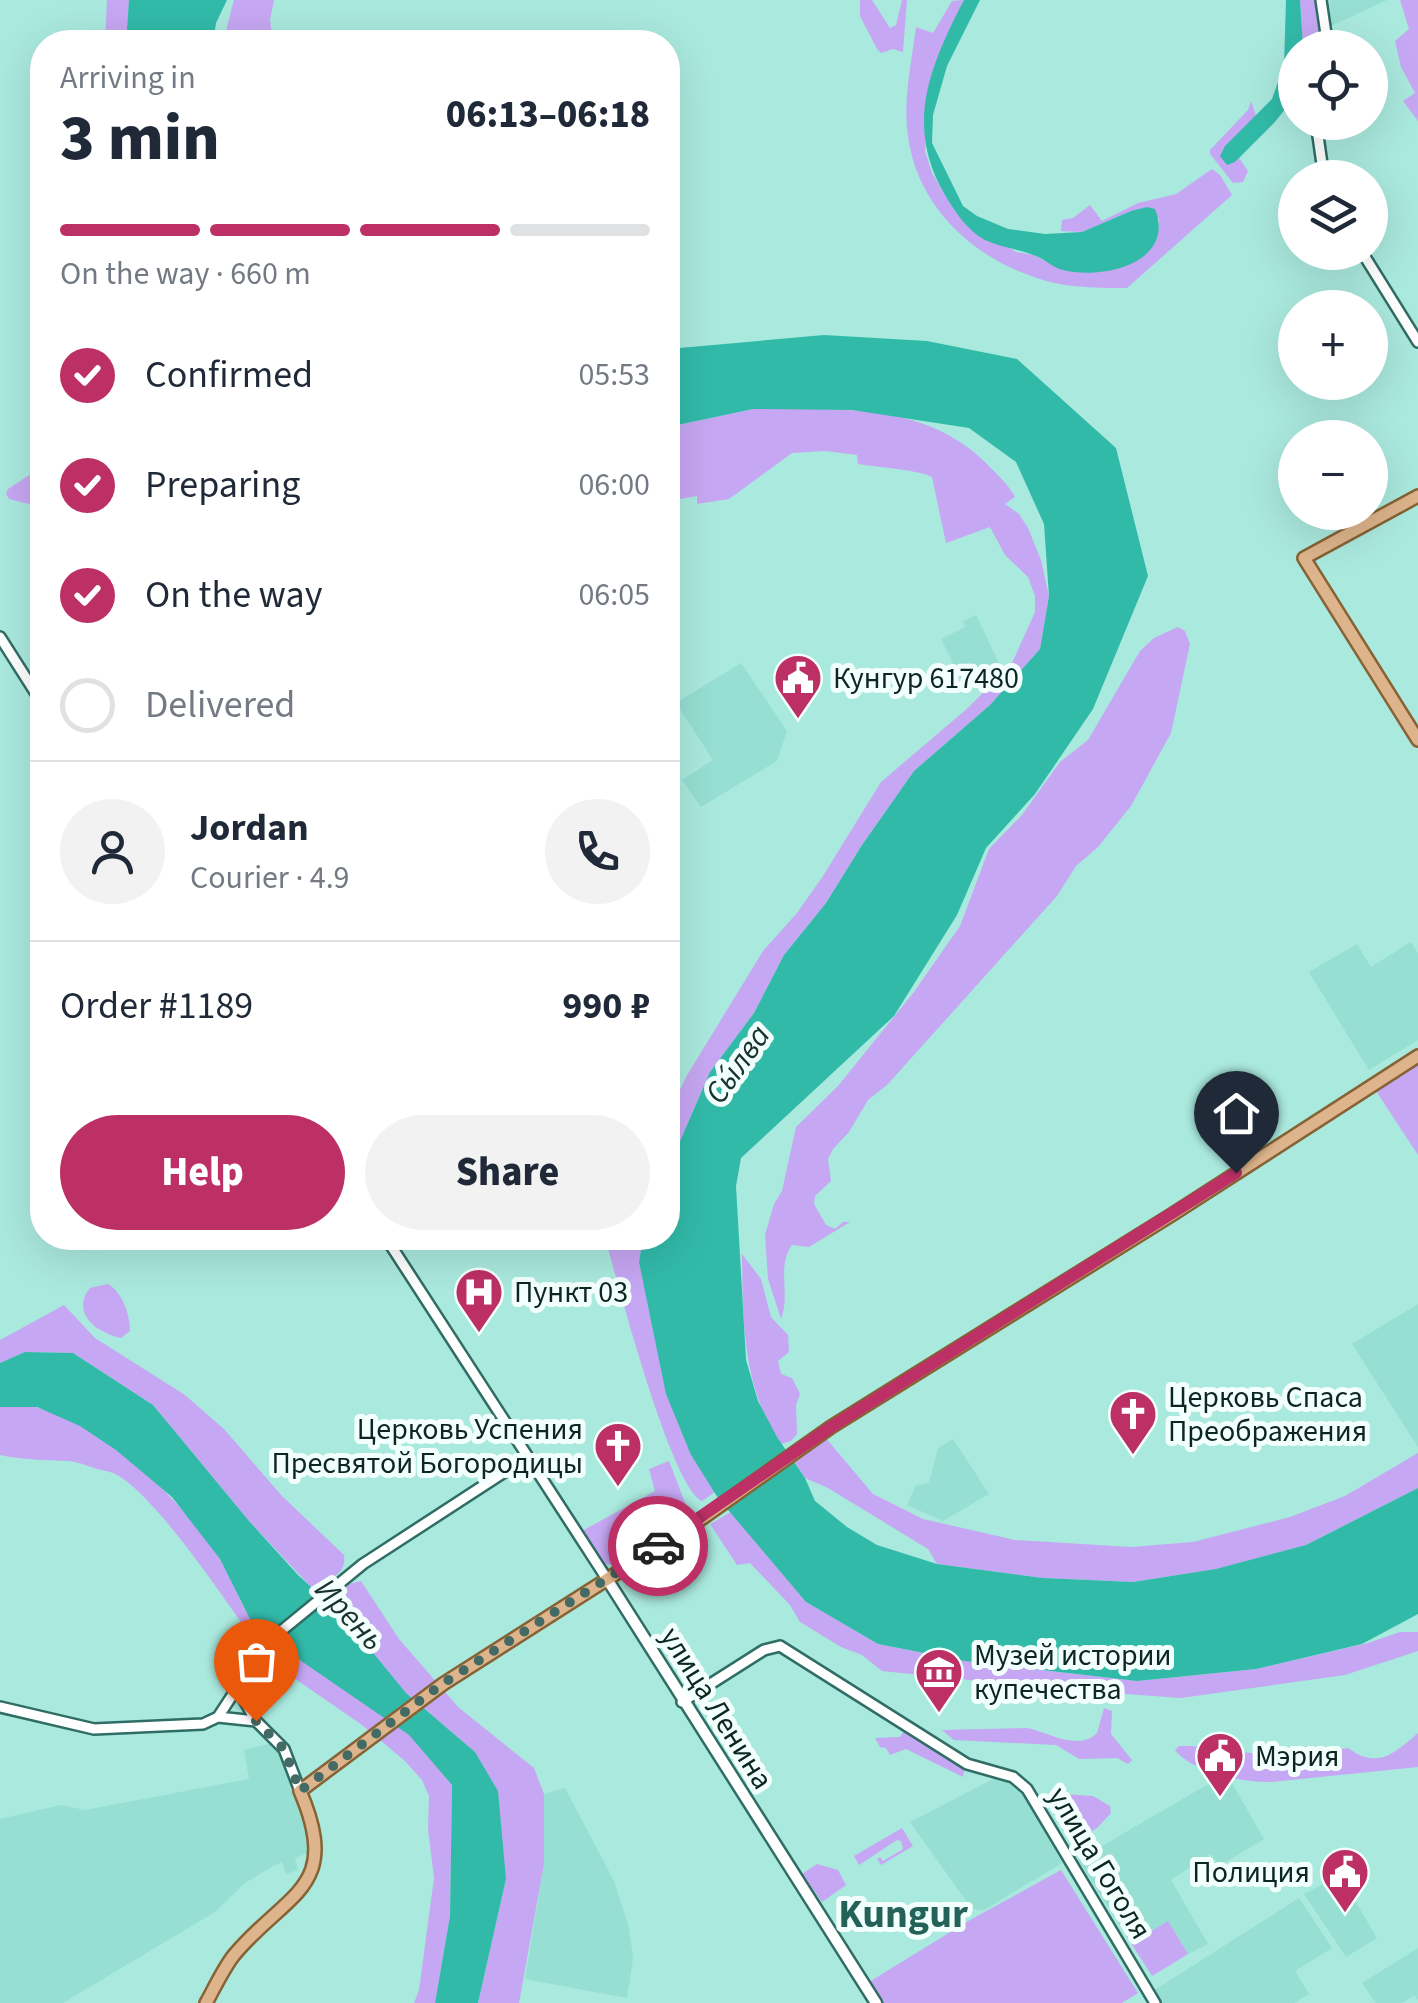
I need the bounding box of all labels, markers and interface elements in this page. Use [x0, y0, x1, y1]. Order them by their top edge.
map controls [1278, 30, 1388, 530]
button: locate [1278, 30, 1388, 140]
text: Arriving in [60, 55, 196, 101]
text: 06:13–06:18 [446, 88, 650, 142]
text: 3 min [60, 92, 220, 185]
button: layers [1278, 160, 1388, 270]
text: On the way · 660 m [60, 251, 311, 297]
button: + [1278, 290, 1388, 400]
icon: check [60, 348, 115, 403]
text: Confirmed [145, 348, 313, 402]
text: 05:53 [578, 352, 650, 398]
button: − [1278, 420, 1388, 530]
icon: check [60, 458, 115, 513]
text: Preparing [145, 458, 300, 512]
text: 06:00 [578, 462, 650, 508]
icon: check [60, 568, 115, 623]
text: On the way [145, 568, 322, 622]
text: 06:05 [578, 572, 650, 618]
public building icon: Кунгур 617480 [772, 652, 824, 720]
place label: Кунгур 617480 [833, 657, 1019, 700]
text: Delivered [145, 678, 295, 732]
button: person [60, 799, 165, 904]
button: phone [545, 799, 650, 904]
text: Jordan [190, 801, 309, 855]
text: Courier · 4.9 [190, 855, 350, 901]
text: Order #1189 [60, 979, 253, 1033]
text: 990 ₽ [562, 979, 650, 1033]
water label: Сы́лва [694, 1016, 782, 1114]
pin [1194, 1071, 1279, 1174]
icon: home [1209, 1086, 1264, 1141]
button: Help [60, 1115, 345, 1230]
button: Share [365, 1115, 650, 1230]
hospital icon: Пункт 03 [453, 1266, 505, 1334]
place label: Пункт 03 [514, 1271, 628, 1314]
place label: Церковь Спаса Преображения [1168, 1376, 1367, 1453]
church icon: Церковь Спаса Преображения [1107, 1388, 1159, 1456]
place label: Церковь Успения Пресвятой Богородицы [271, 1408, 583, 1485]
church icon: Церковь Успения Пресвятой Богородицы [592, 1420, 644, 1488]
courier [608, 1496, 708, 1596]
icon: car [631, 1519, 686, 1574]
water label: Ирень [304, 1568, 395, 1661]
pin [214, 1619, 299, 1722]
street label: улица Ленина [650, 1619, 784, 1798]
icon: bag [229, 1634, 284, 1689]
place label: Музей истории купечества [974, 1634, 1171, 1711]
museum icon: Музей истории купечества [913, 1646, 965, 1714]
public building icon: Мэрия [1194, 1730, 1246, 1798]
place label: Мэрия [1255, 1735, 1340, 1778]
street label: улица Гоголя [1037, 1779, 1162, 1948]
public building icon: Полиция [1319, 1846, 1371, 1914]
place label: Полиция [1192, 1851, 1310, 1894]
district label: Kungur [838, 1886, 968, 1943]

